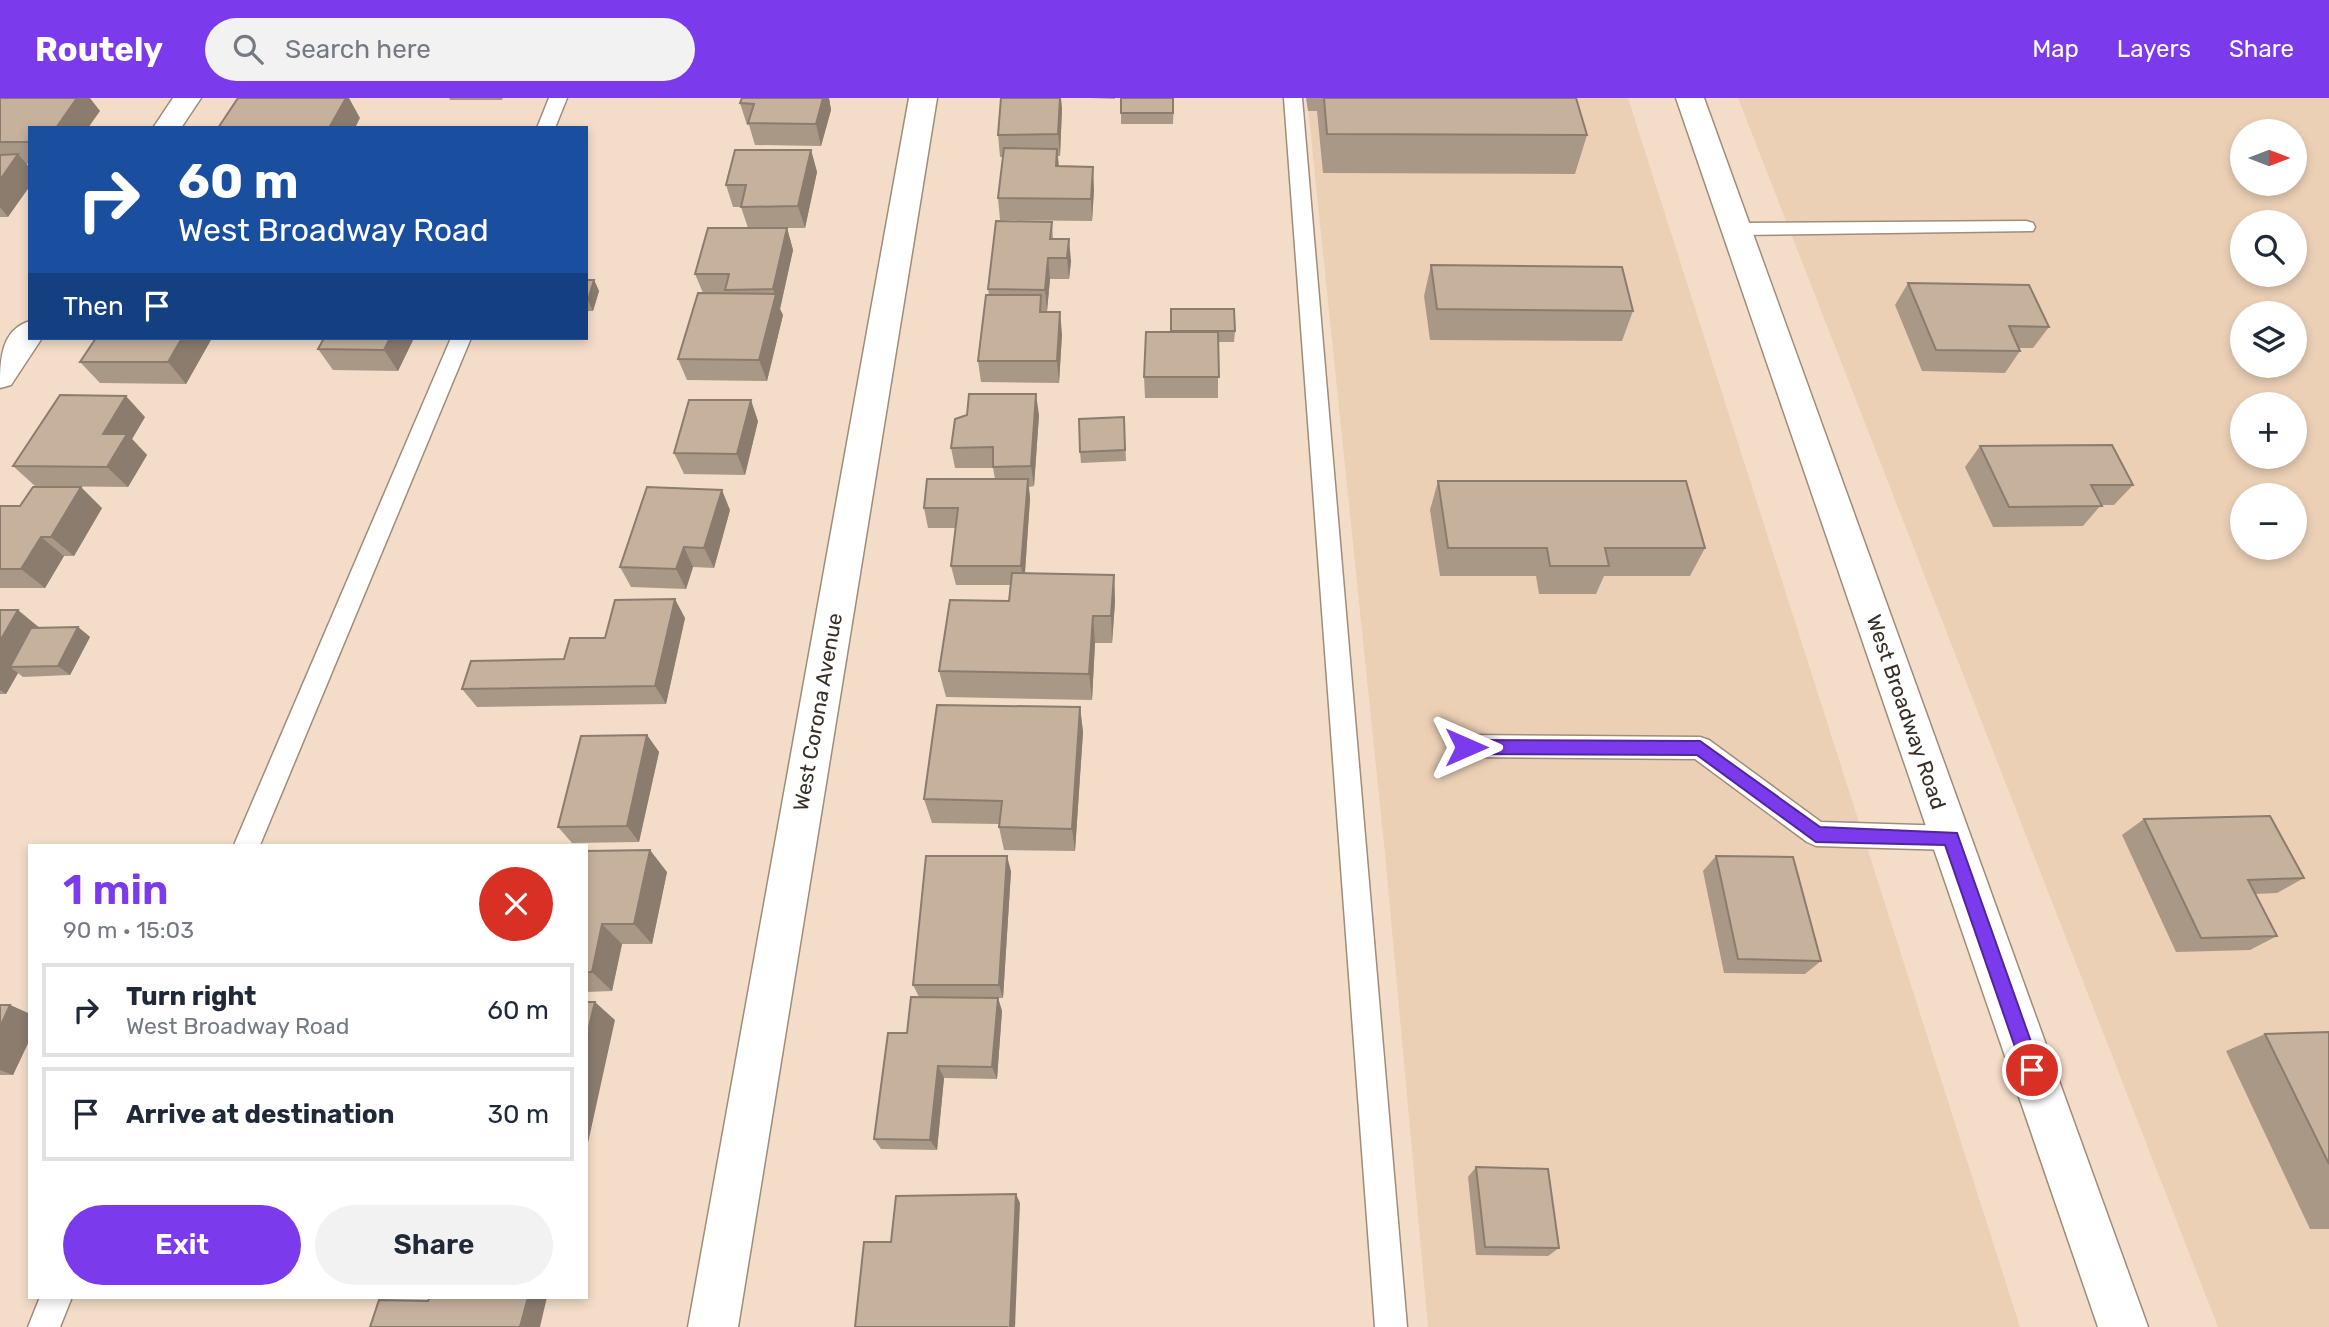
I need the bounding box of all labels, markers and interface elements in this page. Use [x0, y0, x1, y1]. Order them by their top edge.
search box [205, 18, 695, 81]
text: Routely [35, 30, 163, 69]
icon: search [229, 30, 267, 68]
text: Search here [285, 34, 431, 65]
text: Map [2032, 35, 2079, 63]
text: Layers [2117, 35, 2191, 63]
text: Share [2229, 35, 2294, 63]
north arrow [2230, 119, 2306, 196]
map controls [2230, 119, 2307, 560]
text: 60 m [178, 152, 299, 210]
icon: right [63, 154, 154, 245]
button: search [2230, 210, 2307, 287]
text: West Broadway Road [178, 211, 489, 249]
icon: arrive [138, 287, 176, 325]
text: Then [63, 291, 124, 322]
button: layers [2230, 301, 2307, 378]
button: + [2230, 392, 2307, 469]
button: − [2230, 483, 2307, 560]
street label: West Corona Avenue [788, 611, 847, 813]
street label: West Broadway Road [1861, 611, 1951, 812]
position arrow [1429, 710, 1503, 784]
text: 1 min [63, 865, 169, 915]
button: close [479, 867, 553, 941]
text: 90 m · 15:03 [63, 916, 194, 944]
text: Turn right [126, 981, 256, 1012]
icon: right [67, 991, 105, 1029]
text: 60 m [487, 995, 549, 1026]
text: West Broadway Road [126, 1012, 349, 1040]
pin [2002, 1040, 2062, 1100]
icon: arrive [2013, 1051, 2051, 1089]
icon: arrive [67, 1095, 105, 1133]
text: Arrive at destination [126, 1099, 394, 1130]
text: 30 m [487, 1099, 549, 1130]
button: Exit [63, 1205, 301, 1285]
button: Share [315, 1205, 553, 1285]

